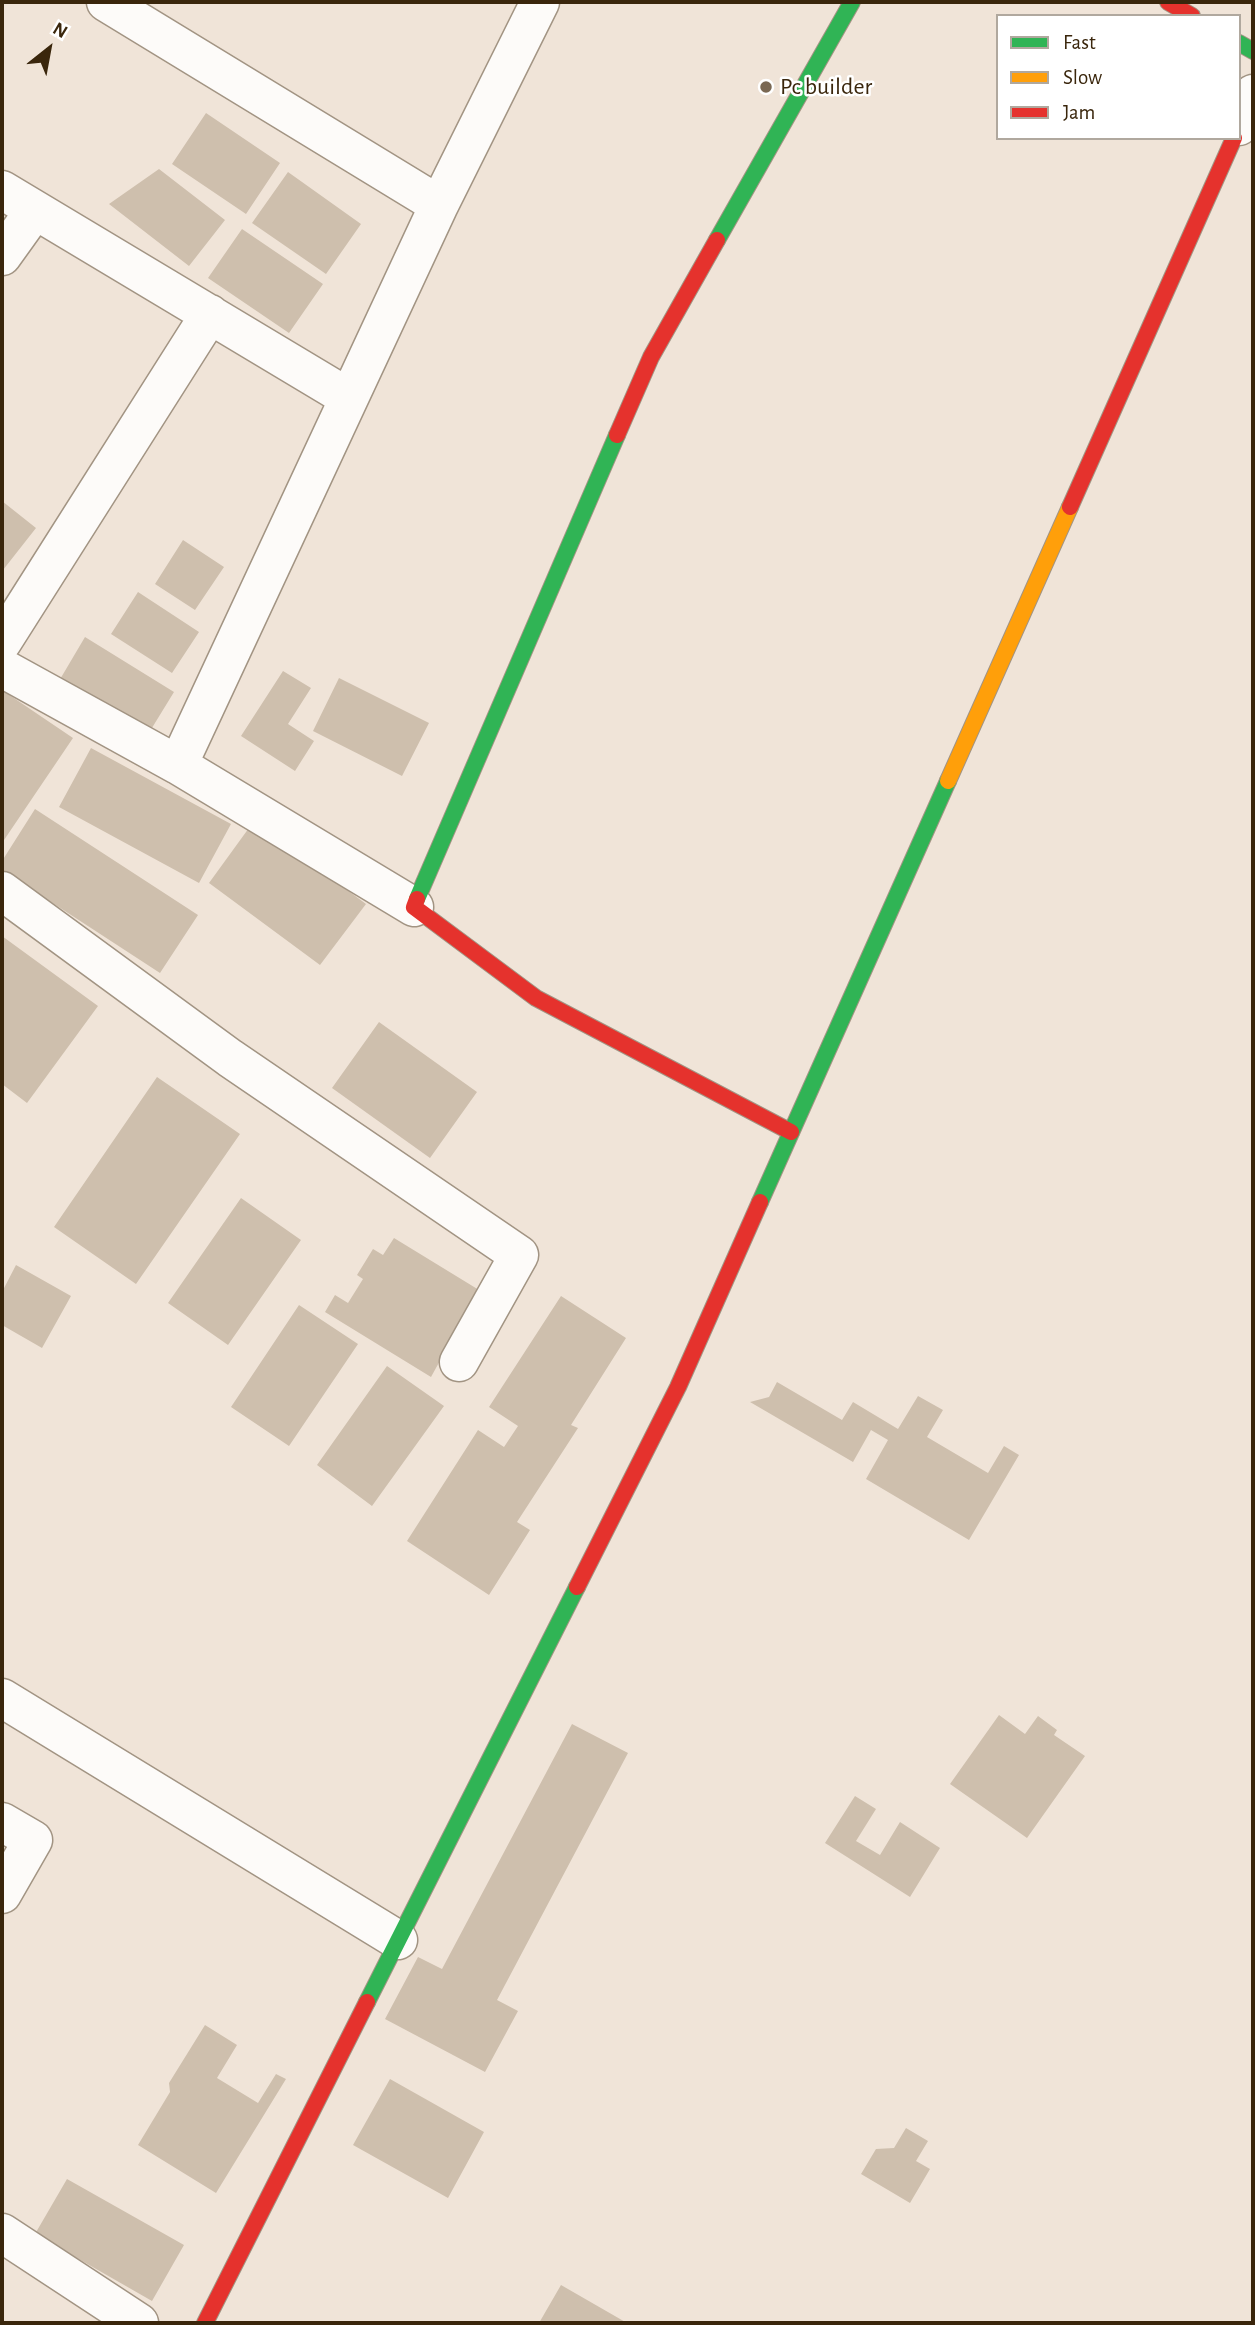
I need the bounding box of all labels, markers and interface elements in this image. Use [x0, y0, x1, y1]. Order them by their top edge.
north arrow [14, 14, 84, 84]
legend [996, 14, 1241, 140]
text: N [50, 19, 71, 42]
text: Fast [1063, 32, 1096, 53]
text: Slow [1063, 67, 1102, 88]
place label: Pc builder [780, 73, 872, 101]
marker: Pc builder [758, 79, 774, 95]
text: Jam [1063, 102, 1095, 123]

